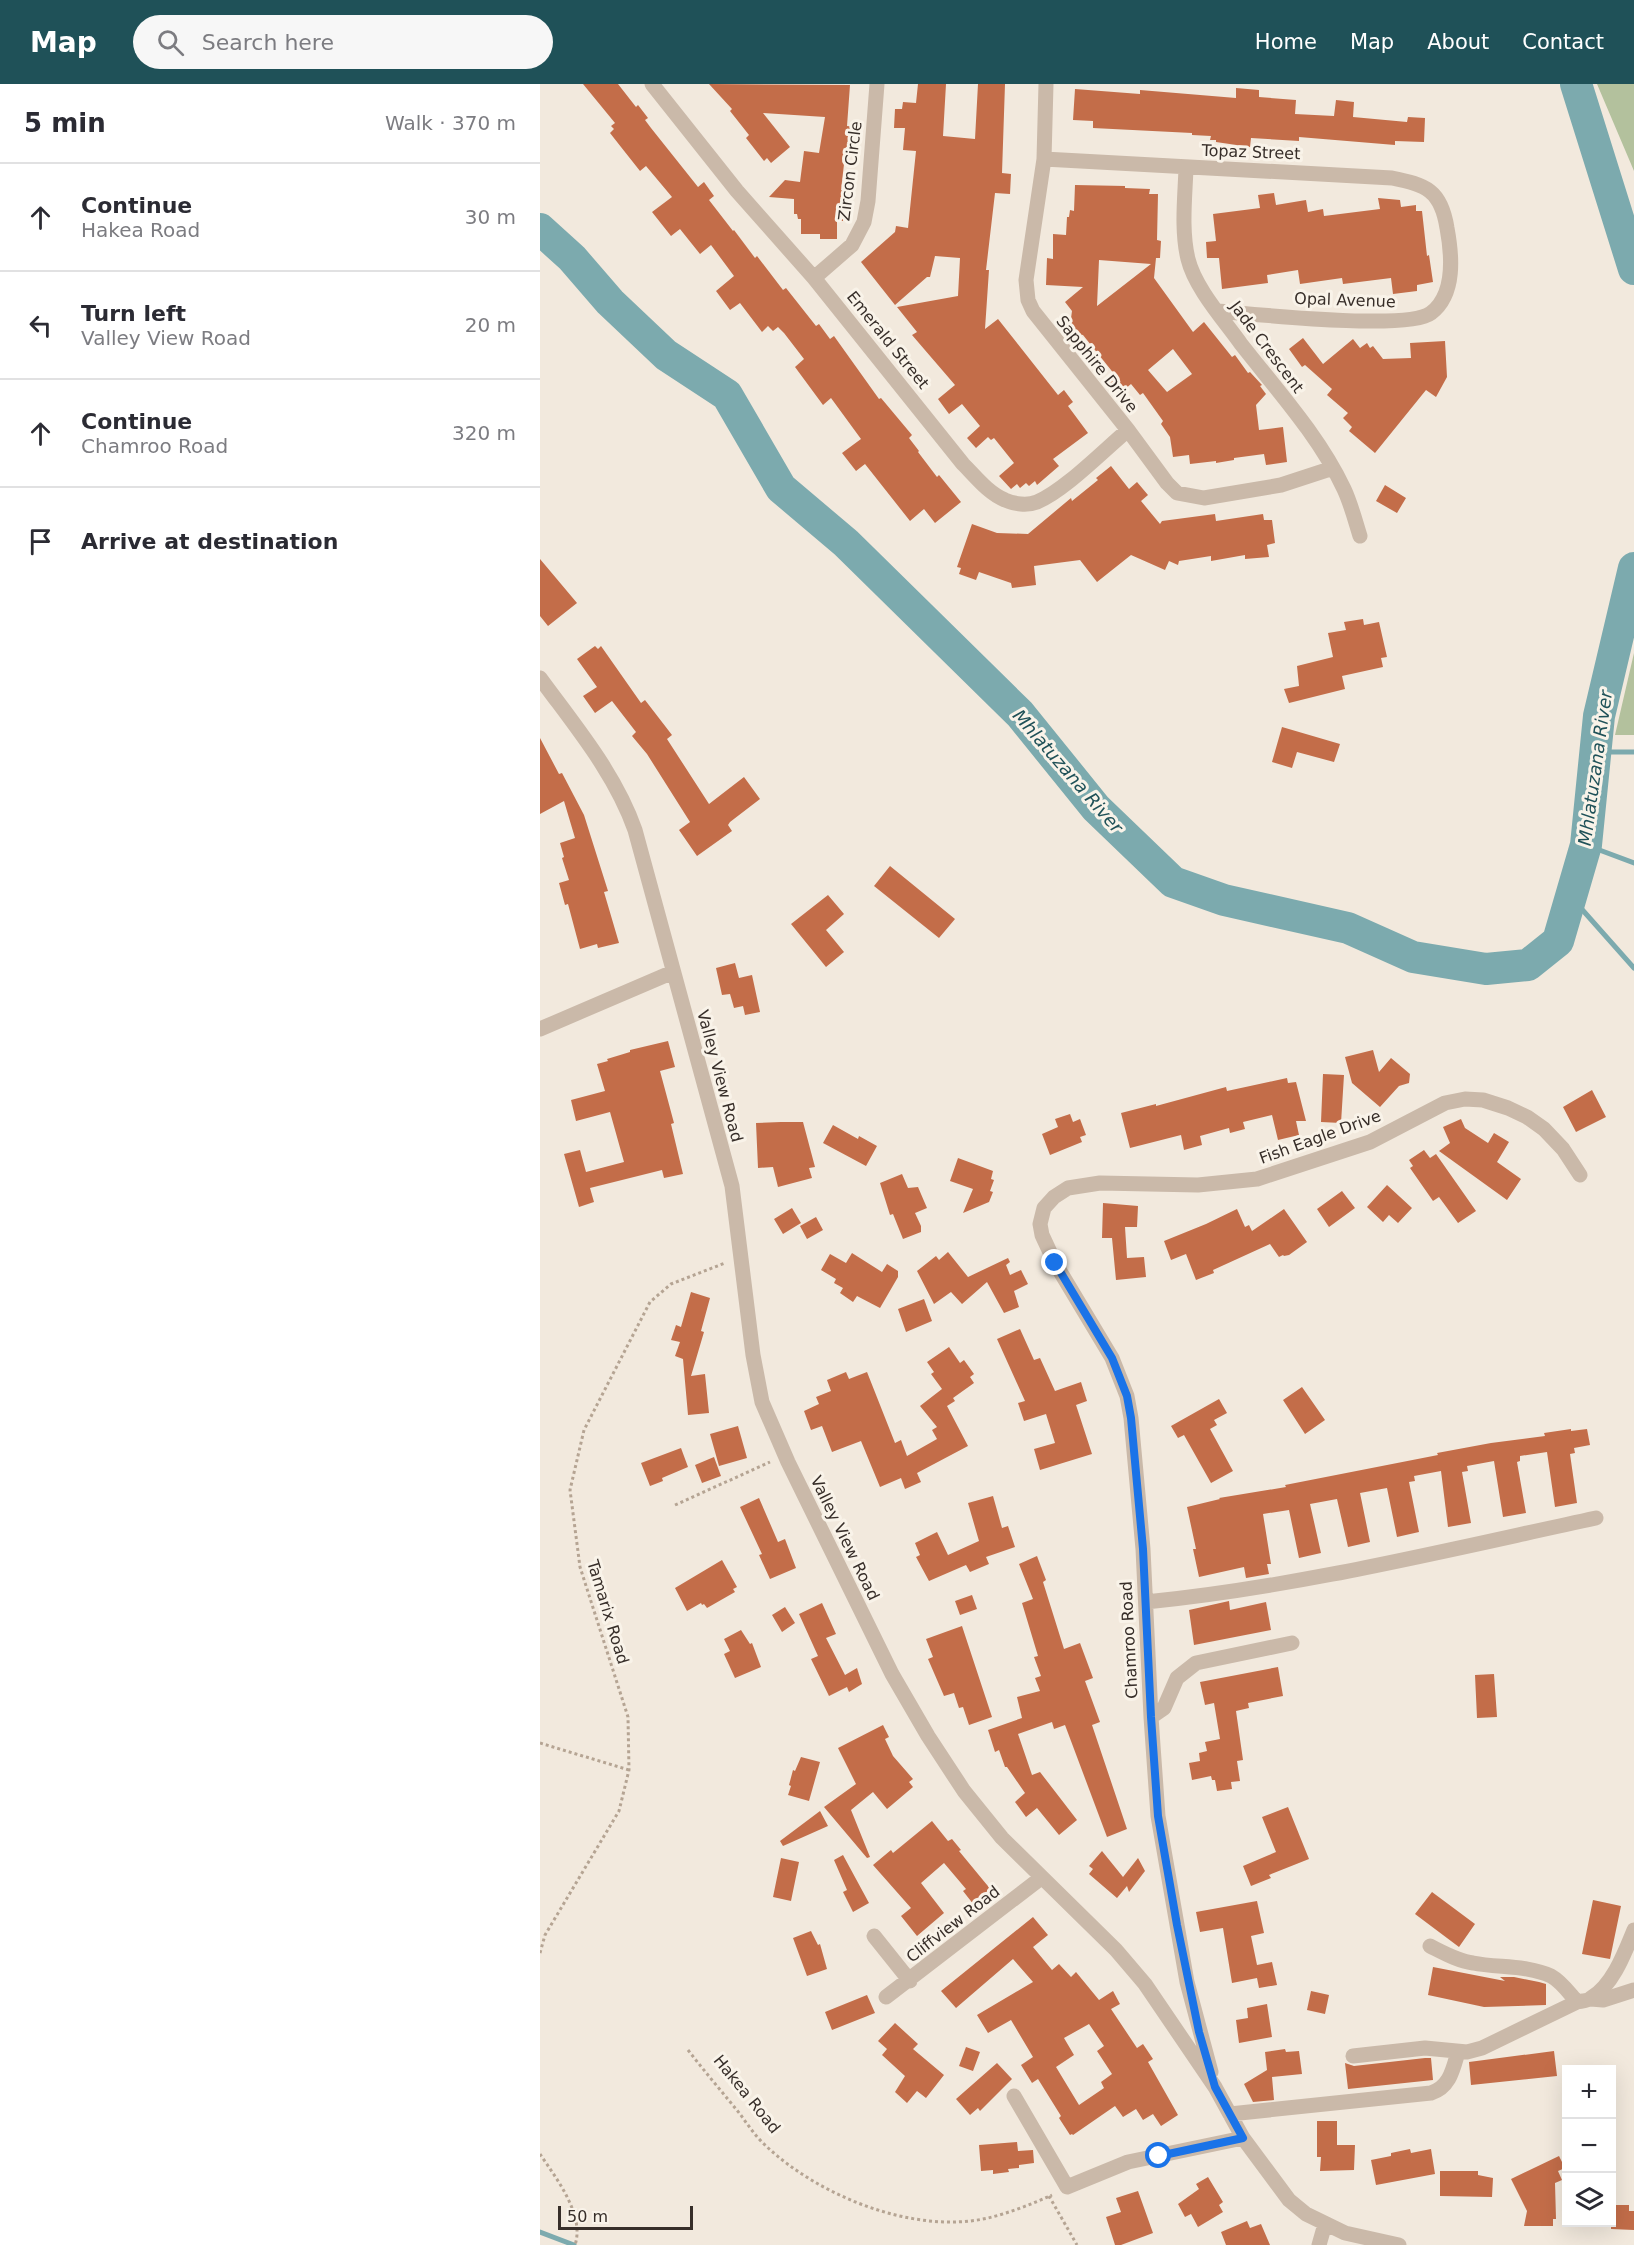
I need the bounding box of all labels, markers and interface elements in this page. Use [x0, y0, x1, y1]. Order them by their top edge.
search box [133, 15, 553, 69]
text: Map [30, 26, 97, 59]
icon: search [154, 26, 187, 59]
text: Search here [202, 30, 334, 55]
text: Home [1255, 30, 1317, 54]
text: Map [1350, 30, 1394, 54]
text: About [1427, 30, 1489, 54]
text: Contact [1522, 30, 1604, 54]
text: 5 min [24, 108, 106, 138]
text: Walk · 370 m [385, 111, 516, 135]
street label: Zircon Circle [834, 120, 866, 222]
street label: Topaz Street [1200, 141, 1301, 163]
text: Continue [81, 193, 192, 218]
icon: ahead [24, 201, 57, 234]
text: 30 m [465, 205, 516, 229]
text: Hakea Road [81, 218, 200, 242]
street label: Emerald Street [843, 287, 933, 393]
street label: Opal Avenue [1294, 289, 1396, 311]
street label: Jade Crescent [1226, 296, 1308, 397]
text: Turn left [81, 301, 186, 326]
icon: left [24, 309, 57, 342]
street label: Sapphire Drive [1052, 312, 1142, 416]
text: 20 m [465, 313, 516, 337]
text: Valley View Road [81, 326, 251, 350]
text: Continue [81, 409, 192, 434]
icon: ahead [24, 417, 57, 450]
text: 320 m [452, 421, 516, 445]
text: Chamroo Road [81, 434, 228, 458]
icon: arrive [24, 525, 57, 558]
text: Arrive at destination [81, 529, 338, 554]
water label: Mhlatuzana River [1574, 687, 1617, 847]
water label: Mhlatuzana River [1009, 705, 1128, 838]
street label: Valley View Road [693, 1008, 747, 1144]
street label: Fish Eagle Drive [1257, 1106, 1383, 1168]
route end [1041, 1249, 1067, 1275]
street label: Valley View Road [807, 1473, 883, 1603]
street label: Tamarix Road [583, 1557, 633, 1666]
street label: Chamroo Road [1116, 1581, 1142, 1699]
street label: Cliffview Road [903, 1882, 1003, 1966]
street label: Hakea Road [710, 2051, 784, 2137]
map controls [1562, 2065, 1616, 2227]
button: + [1562, 2065, 1616, 2119]
button: − [1562, 2119, 1616, 2173]
route start [1145, 2142, 1171, 2168]
button: layers [1562, 2173, 1616, 2227]
scale bar [558, 2203, 693, 2230]
text: 50 m [567, 2207, 608, 2226]

